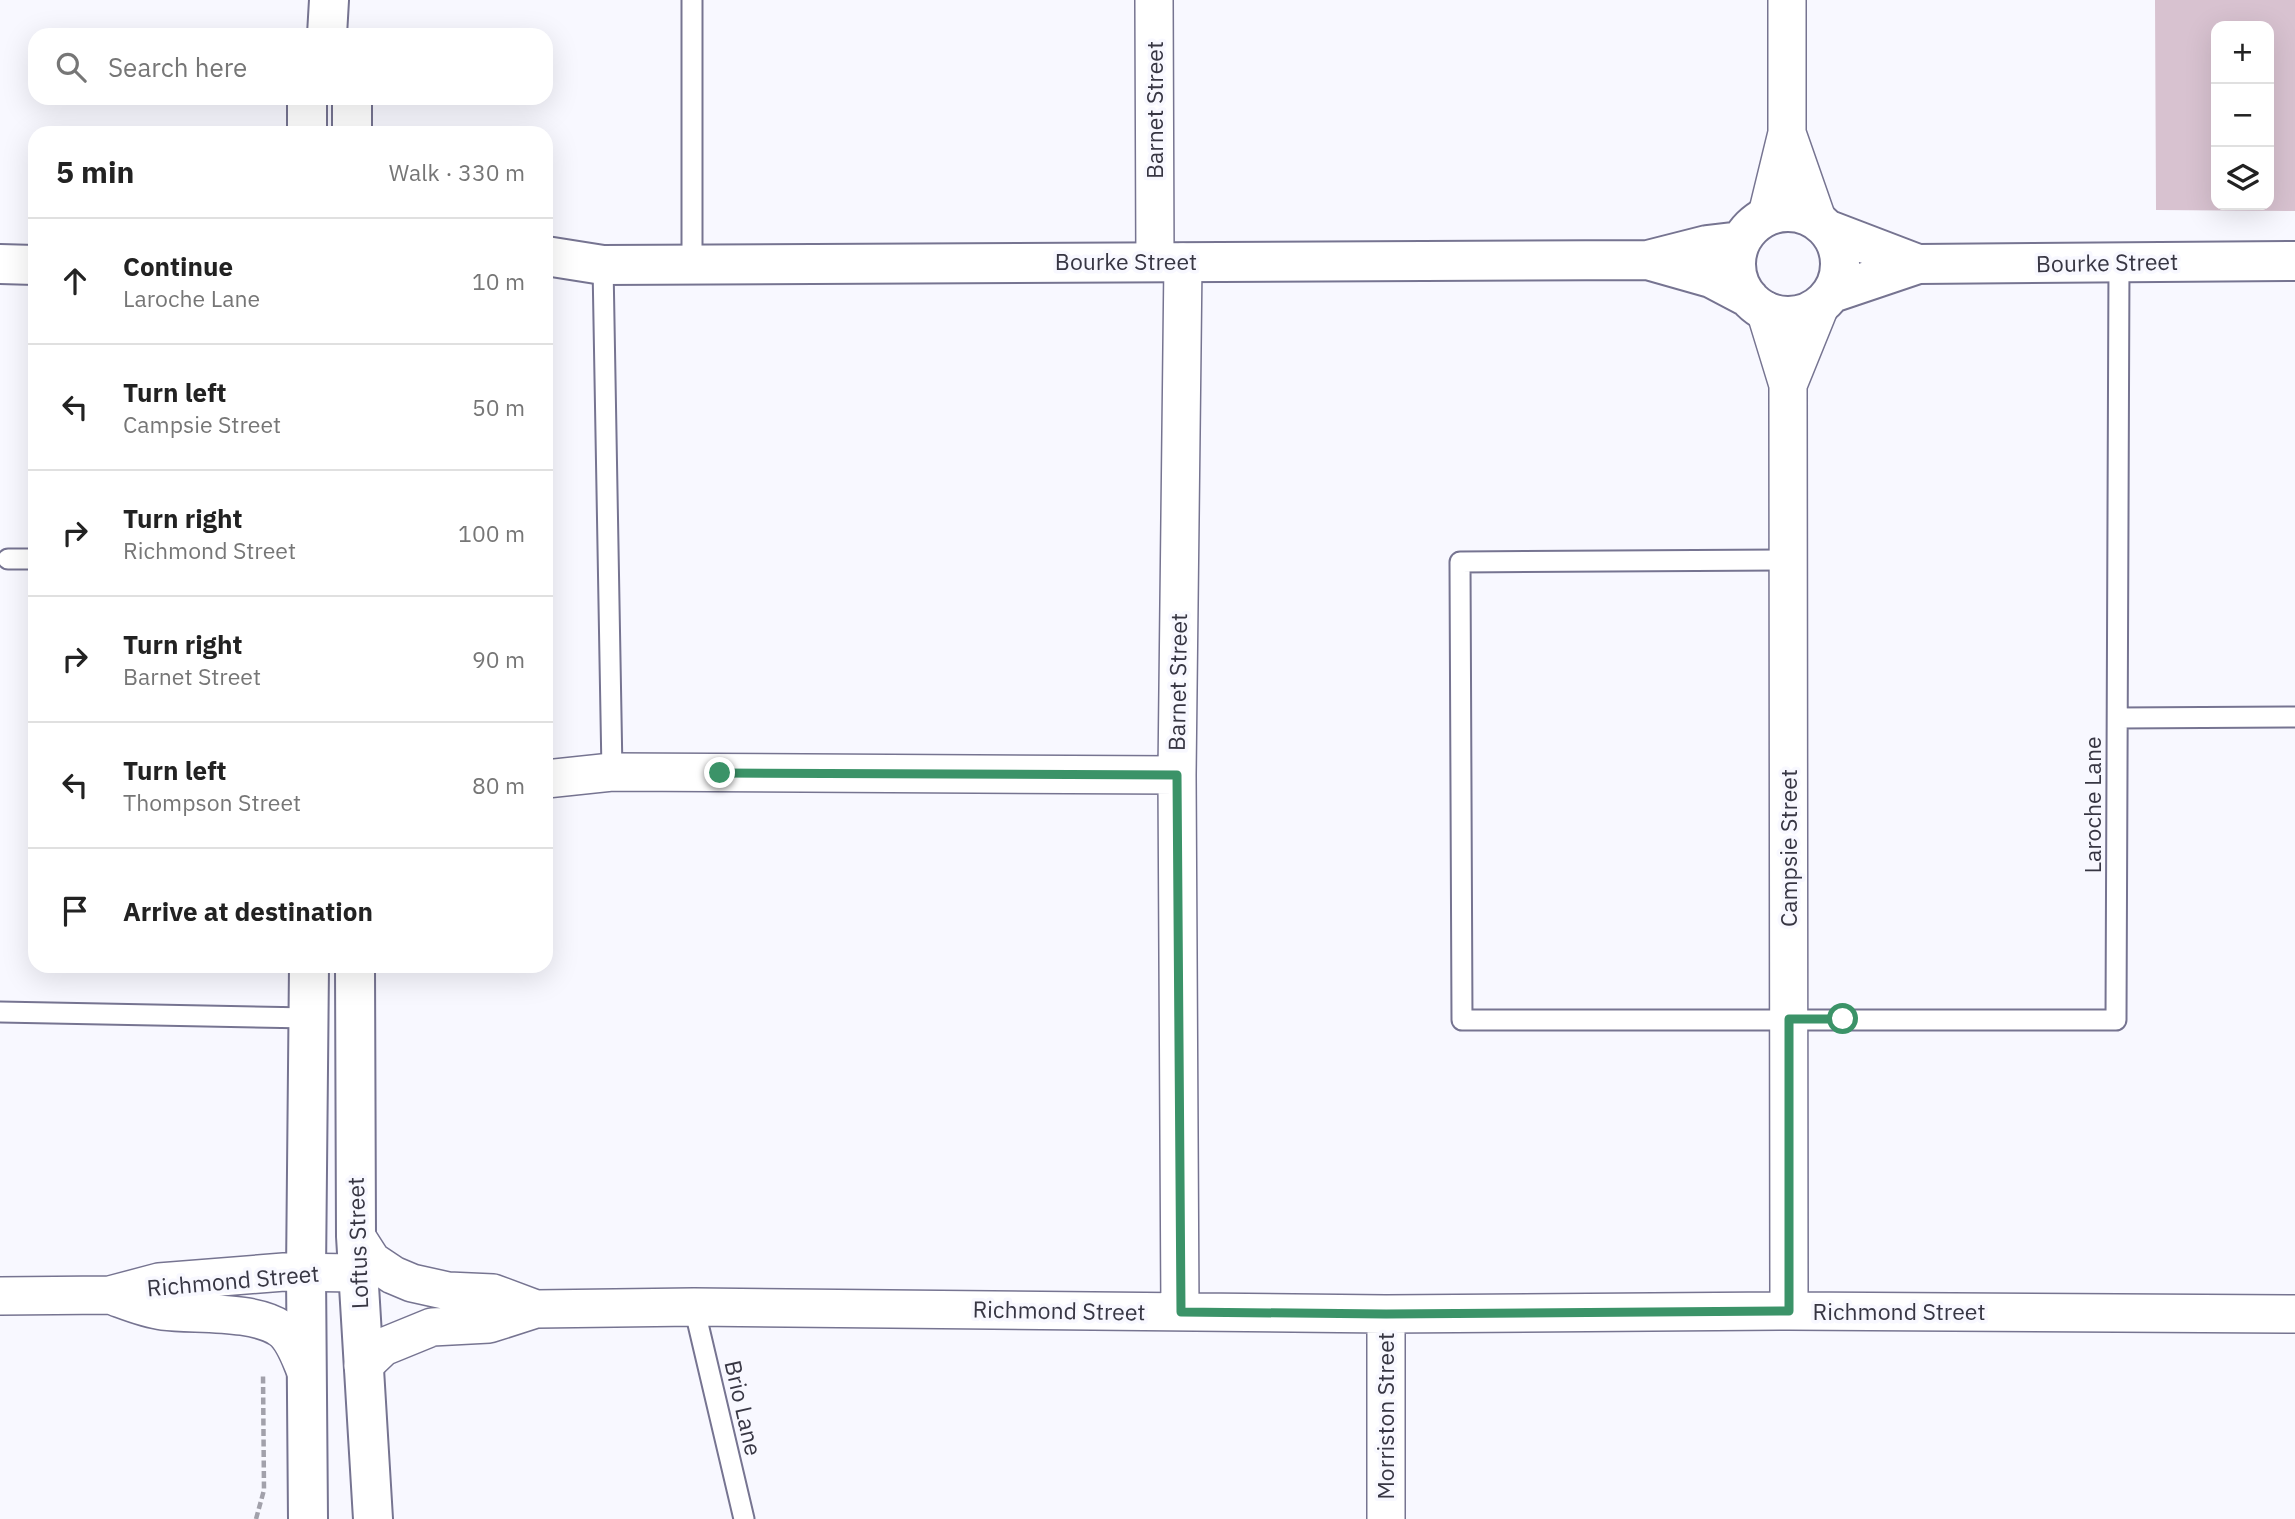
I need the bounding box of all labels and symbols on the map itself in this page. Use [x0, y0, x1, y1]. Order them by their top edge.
street label: Barnet Street [1139, 41, 1169, 179]
street label: Bourke Street [1055, 246, 1197, 276]
street label: Bourke Street [2036, 246, 2178, 278]
street label: Barnet Street [1161, 613, 1193, 751]
street label: Laroche Lane [2077, 736, 2107, 874]
route end [704, 757, 735, 788]
street label: Campsie Street [1773, 769, 1803, 927]
route start [1827, 1003, 1858, 1034]
street label: Loftus Street [340, 1176, 374, 1310]
street label: Richmond Street [145, 1258, 320, 1302]
street label: Richmond Street [972, 1293, 1146, 1327]
street label: Richmond Street [1813, 1296, 1985, 1326]
street label: Morriston Street [1370, 1332, 1400, 1500]
street label: Brio Lane [718, 1357, 770, 1458]

